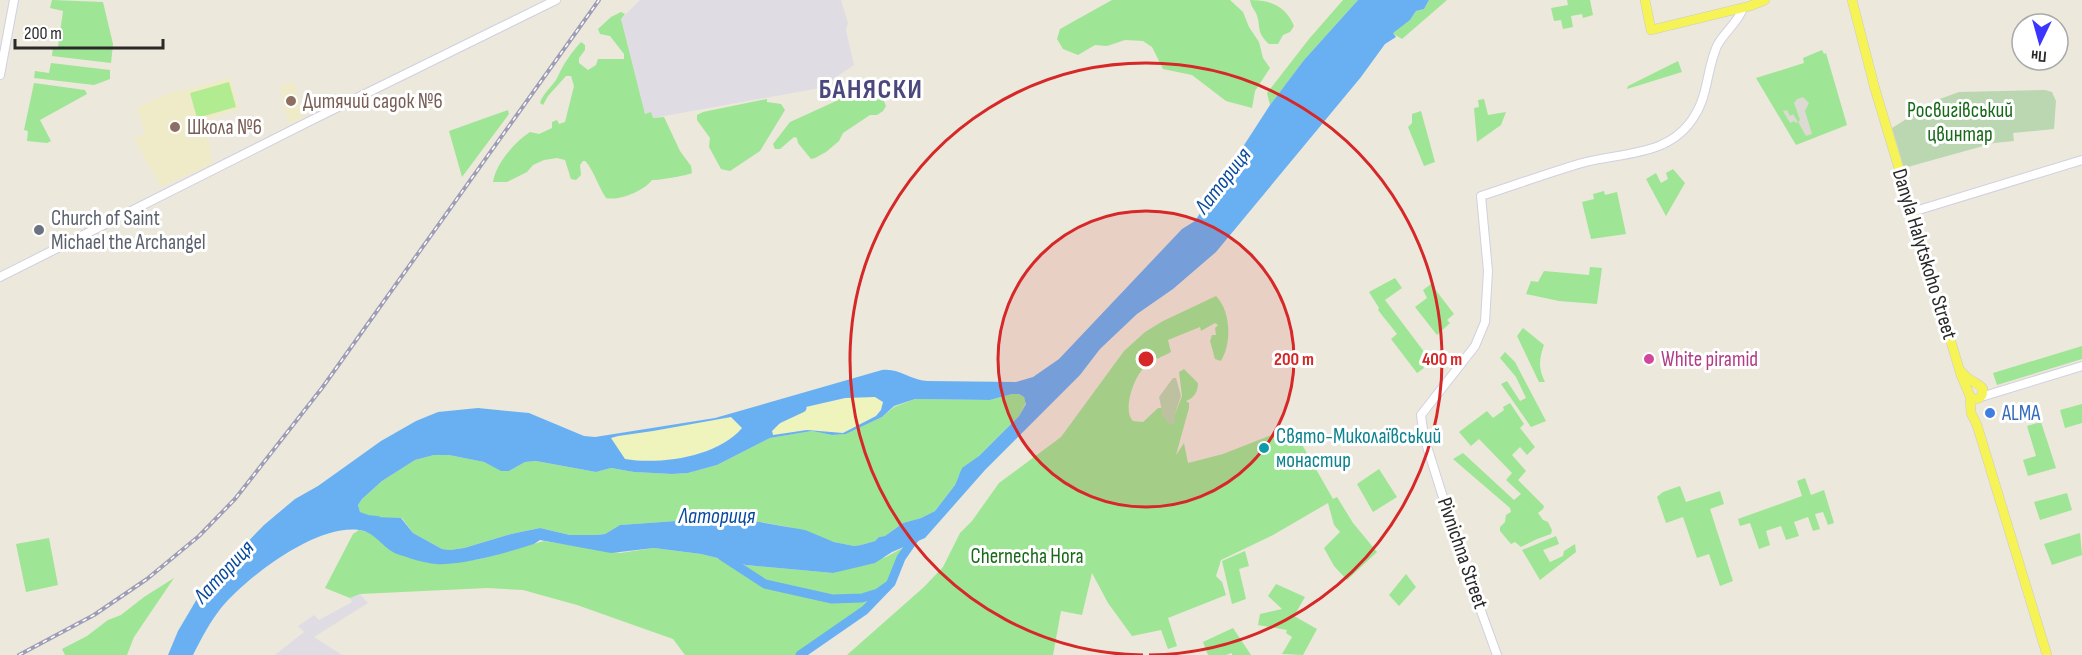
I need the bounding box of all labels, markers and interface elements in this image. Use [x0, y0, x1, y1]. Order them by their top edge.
scale bar [15, 12, 164, 50]
north arrow [2010, 12, 2070, 72]
text: 200 m [24, 23, 62, 44]
text: Пн [2030, 45, 2047, 66]
district label: БАНЯСКИ [819, 74, 923, 106]
place label: Дитячий садок №6 [303, 89, 443, 114]
marker: Дитячий садок №6 [284, 94, 298, 108]
park label: Росвигівський цвинтар [1907, 98, 2013, 147]
place label: Школа №6 [187, 115, 262, 140]
marker: Школа №6 [168, 120, 182, 134]
water label: Латориця [1188, 142, 1258, 220]
street label: Danyla Halytskoho Street [1887, 166, 1962, 342]
place label: Church of Saint Michael the Archangel [51, 206, 206, 255]
marker: Church of Saint Michael the Archangel [32, 223, 46, 237]
place label: White piramid [1661, 347, 1758, 372]
centre of rings [1136, 349, 1156, 369]
text: 200 m [1274, 349, 1314, 370]
text: 400 m [1422, 349, 1462, 370]
marker: White piramid [1642, 352, 1656, 366]
place label: ALMA [2001, 401, 2041, 426]
marker: ALMA [1983, 406, 1997, 420]
place label: Свято-Миколаївський монастир [1276, 424, 1441, 473]
marker: Свято-Миколаївський монастир [1257, 441, 1271, 455]
street label: Pivnichna Street [1432, 494, 1493, 612]
water label: Латориця [678, 503, 756, 530]
water label: Латориця [187, 534, 260, 610]
park label: Chernecha Hora [970, 544, 1084, 569]

